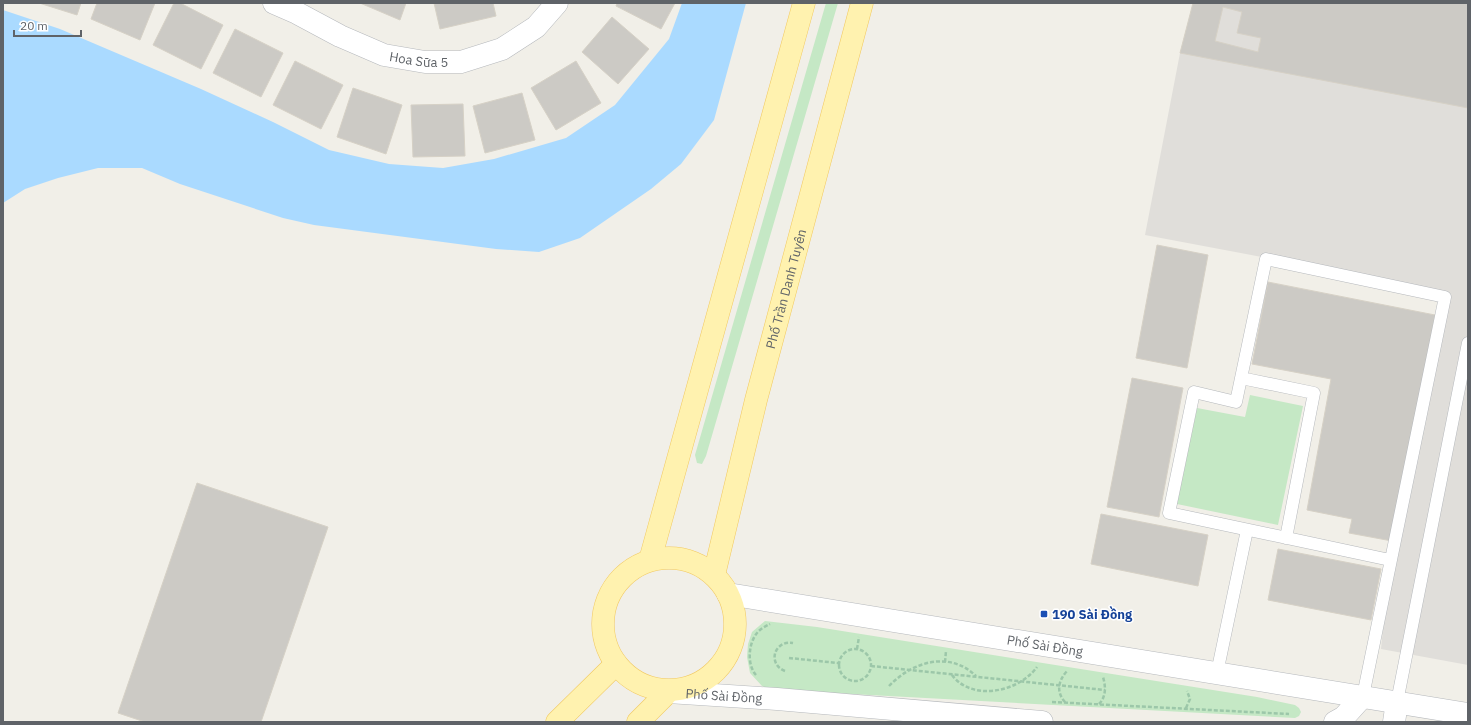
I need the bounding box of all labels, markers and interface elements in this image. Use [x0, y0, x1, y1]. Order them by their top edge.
scale bar [14, 12, 81, 38]
text: 20 m [20, 18, 48, 33]
street label: Hoa Sữa 5 [388, 48, 448, 71]
street label: Phố Trần Danh Tuyên [762, 227, 810, 351]
place label: 190 Sài Đồng [1052, 606, 1133, 623]
marker: 190 Sài Đồng [1039, 609, 1049, 619]
street label: Phố Sài Đồng [1006, 631, 1084, 660]
street label: Phố Sài Đồng [685, 685, 763, 707]

